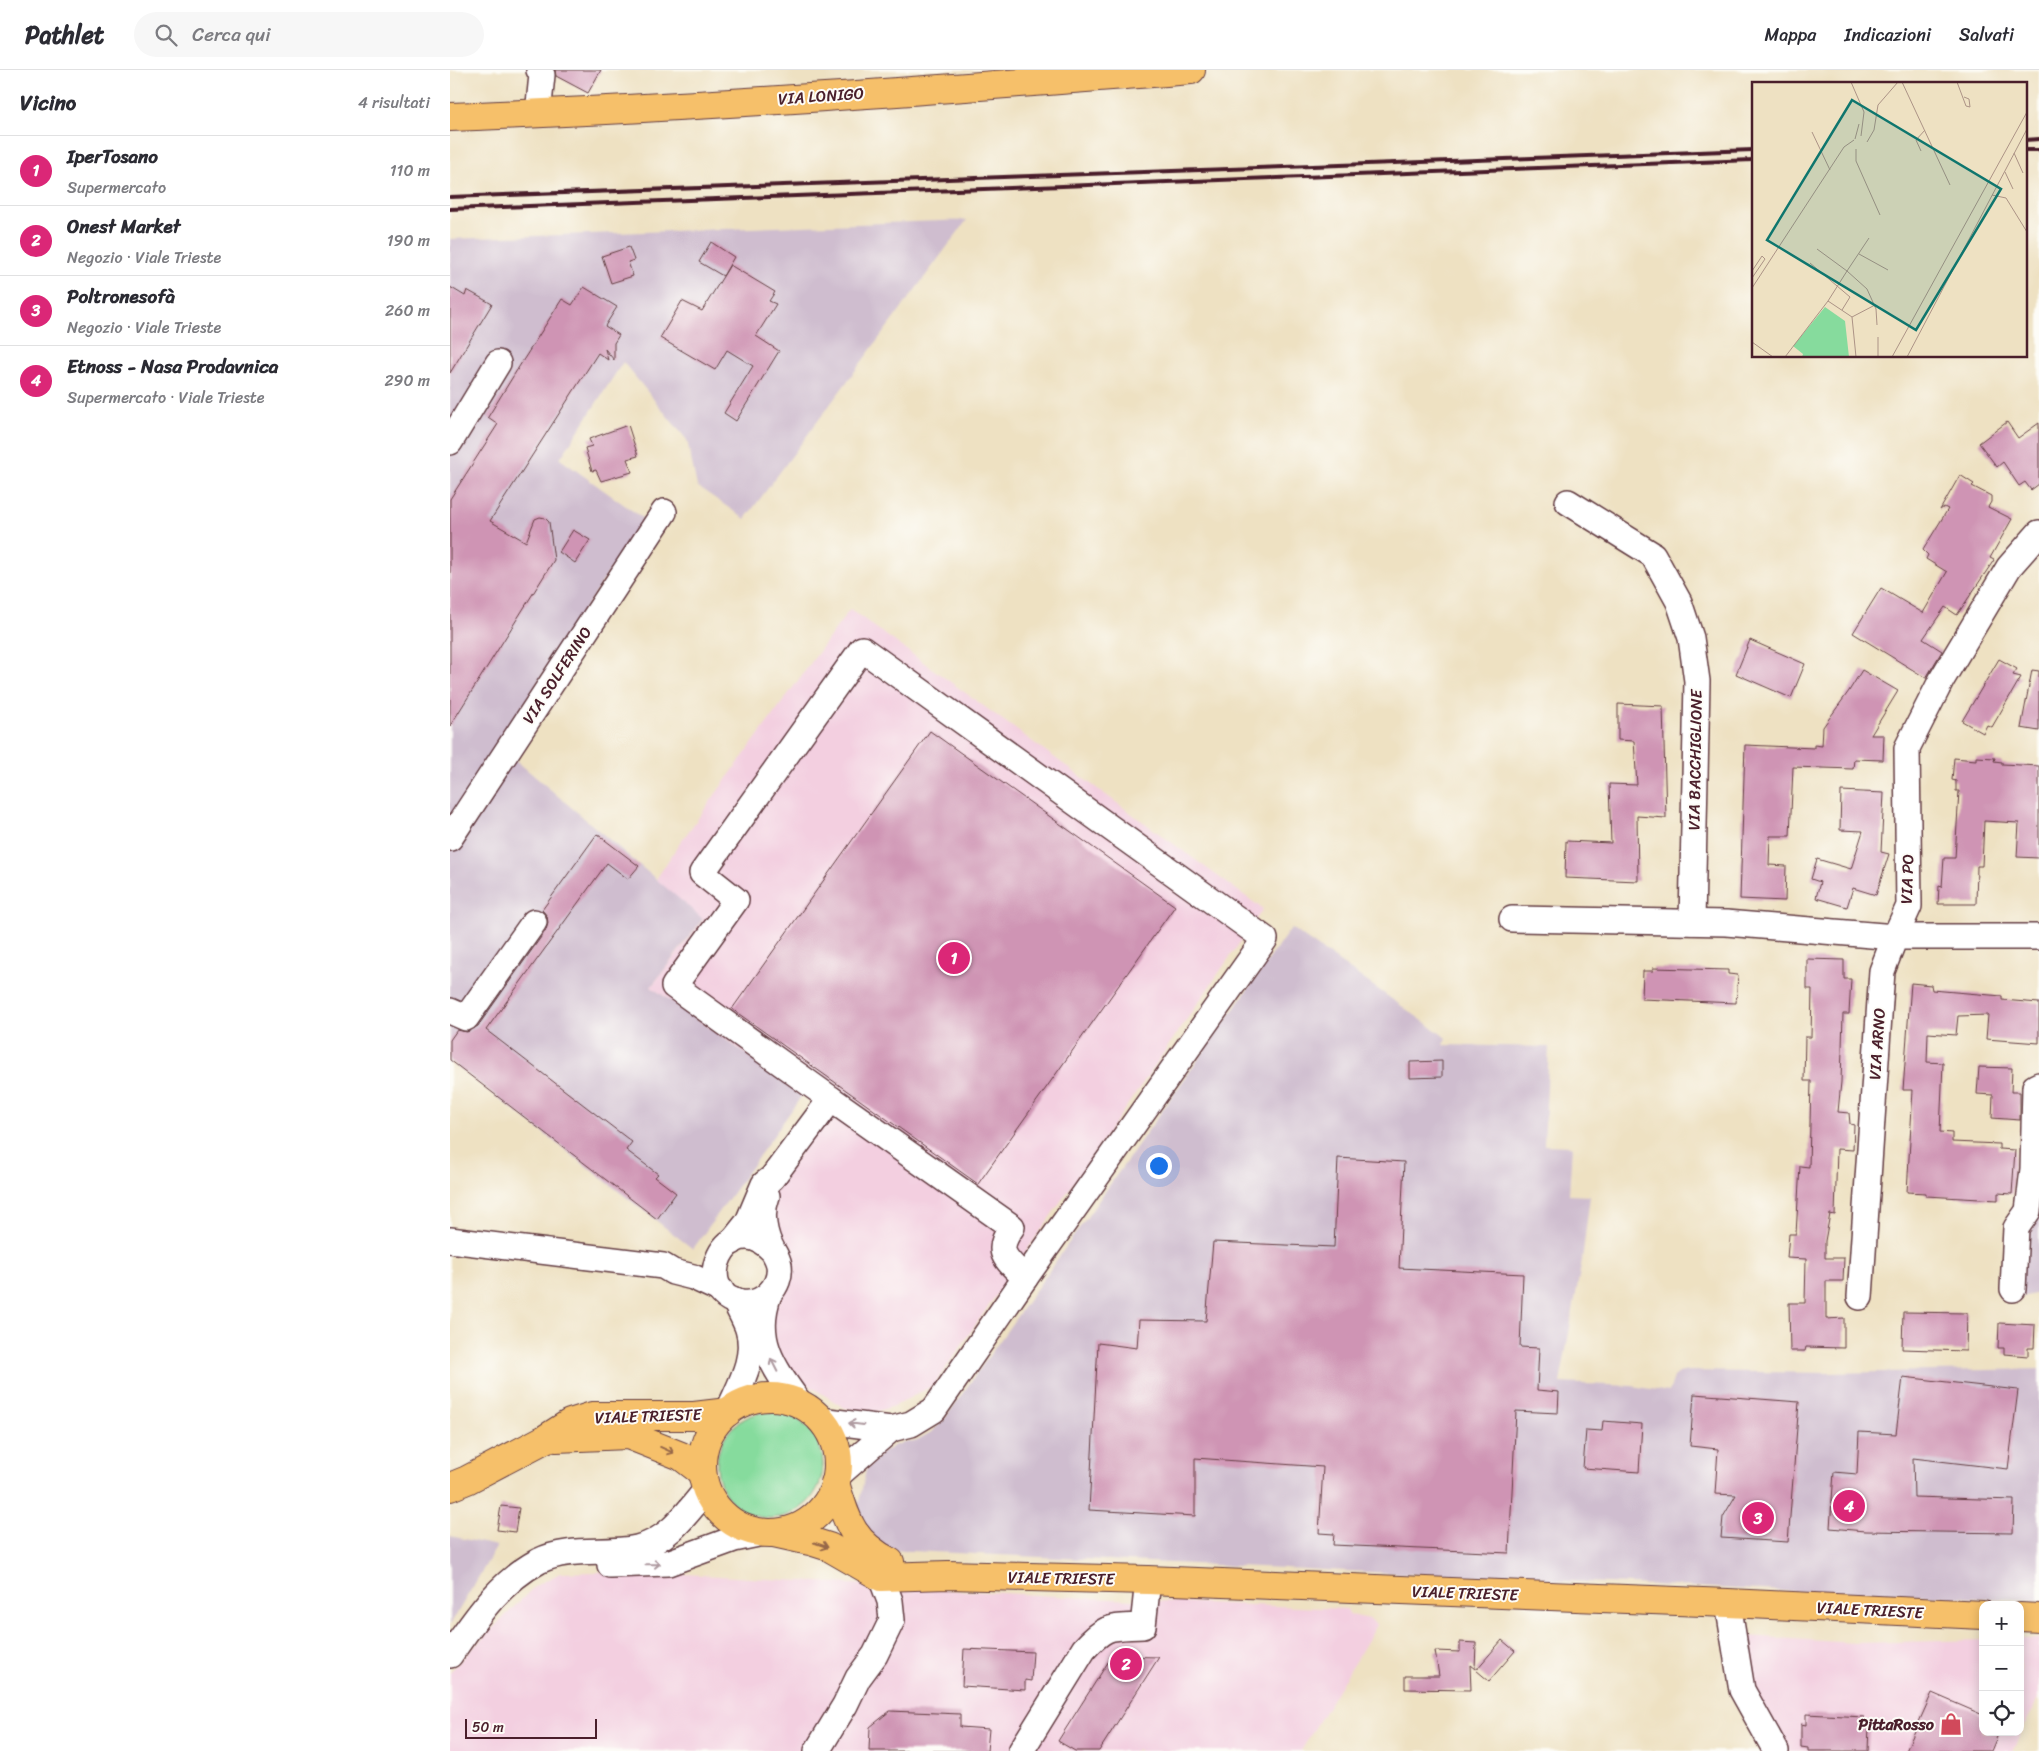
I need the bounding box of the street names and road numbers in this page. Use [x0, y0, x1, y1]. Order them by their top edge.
street label: VIA LONIGO [777, 79, 865, 113]
street label: VIA SOLFERINO [514, 620, 600, 730]
street label: VIA BACCHIGLIONE [1679, 688, 1711, 831]
street label: VIA PO [1892, 853, 1922, 905]
street label: VIA ARNO [1860, 1007, 1894, 1081]
street label: VIALE TRIESTE [594, 1400, 703, 1432]
street label: VIALE TRIESTE [1008, 1563, 1116, 1593]
street label: VIALE TRIESTE [1411, 1577, 1520, 1609]
street label: VIALE TRIESTE [1816, 1593, 1925, 1627]

